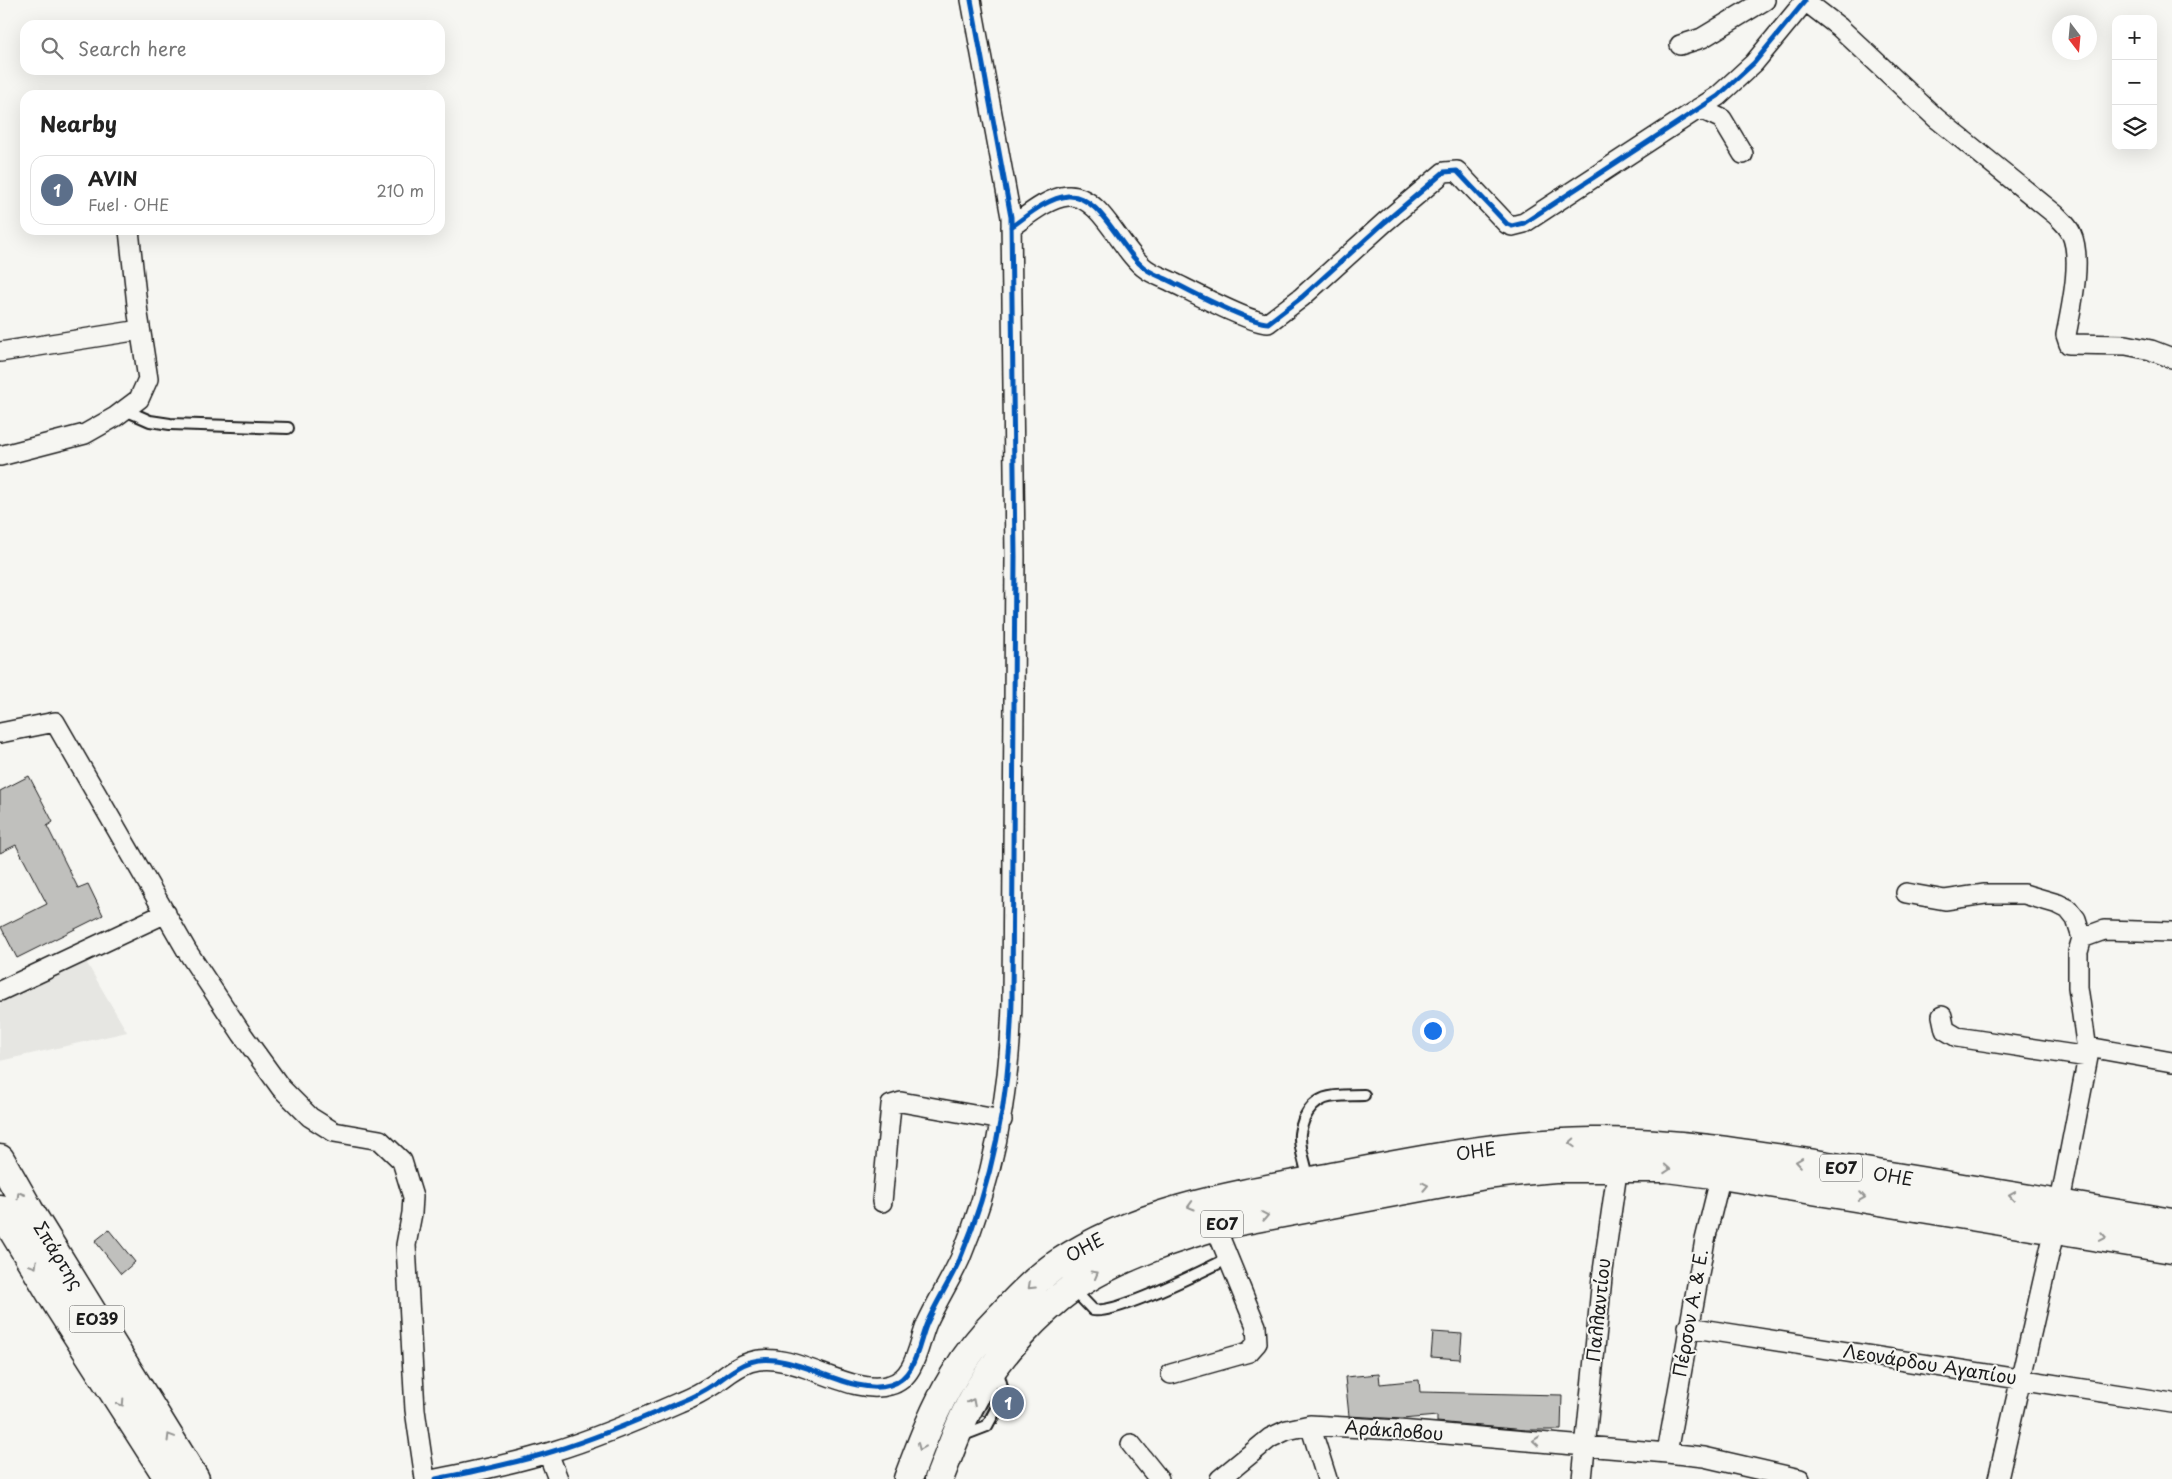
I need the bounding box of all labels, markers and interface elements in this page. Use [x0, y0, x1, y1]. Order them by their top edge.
north arrow [2052, 15, 2097, 60]
map controls [2112, 15, 2157, 150]
button: + [2112, 15, 2157, 60]
search box [20, 20, 445, 75]
icon: search [38, 34, 66, 62]
text: Search here [78, 34, 187, 62]
button: − [2112, 60, 2157, 105]
button: layers [2112, 105, 2157, 150]
text: Nearby [40, 107, 117, 139]
text: AVIN [88, 164, 138, 192]
text: 1 [53, 178, 61, 202]
text: 210 m [376, 178, 424, 202]
text: Fuel · ΟΗΕ [88, 192, 169, 216]
your location [1420, 1018, 1446, 1044]
street label: ΟΗΕ [1454, 1134, 1498, 1167]
one-way arrow [1568, 1137, 1576, 1148]
road number: ΕΟ7 [1820, 1154, 1862, 1182]
one-way arrow [1795, 1157, 1804, 1167]
street label: ΟΗΕ [1871, 1159, 1915, 1192]
one-way arrow [1663, 1163, 1671, 1174]
one-way arrow [1420, 1182, 1429, 1192]
one-way arrow [16, 1191, 26, 1200]
one-way arrow [2007, 1191, 2016, 1201]
one-way arrow [1858, 1192, 1866, 1202]
one-way arrow [1187, 1201, 1195, 1211]
road number: ΕΟ7 [1201, 1210, 1243, 1238]
one-way arrow [1260, 1211, 1269, 1222]
street label: Σπάρτης [28, 1216, 91, 1294]
street label: ΟΗΕ [1060, 1225, 1109, 1268]
one-way arrow [2099, 1231, 2107, 1241]
street label: Πέρσον Α. & Ε. [1665, 1247, 1714, 1379]
street label: Παλλαντίου [1579, 1257, 1616, 1363]
one-way arrow [28, 1260, 38, 1269]
one-way arrow [1090, 1270, 1099, 1280]
one-way arrow [1028, 1280, 1037, 1289]
road number: ΕΟ39 [70, 1306, 124, 1332]
street label: Λεονάρδου Αγαπίου [1842, 1336, 2019, 1391]
pin: 1 [992, 1384, 1024, 1422]
one-way arrow [114, 1398, 124, 1407]
one-way arrow [966, 1398, 976, 1407]
street label: Αράκλοβου [1344, 1413, 1444, 1446]
one-way arrow [166, 1434, 176, 1443]
one-way arrow [1532, 1436, 1540, 1447]
one-way arrow [917, 1442, 928, 1451]

